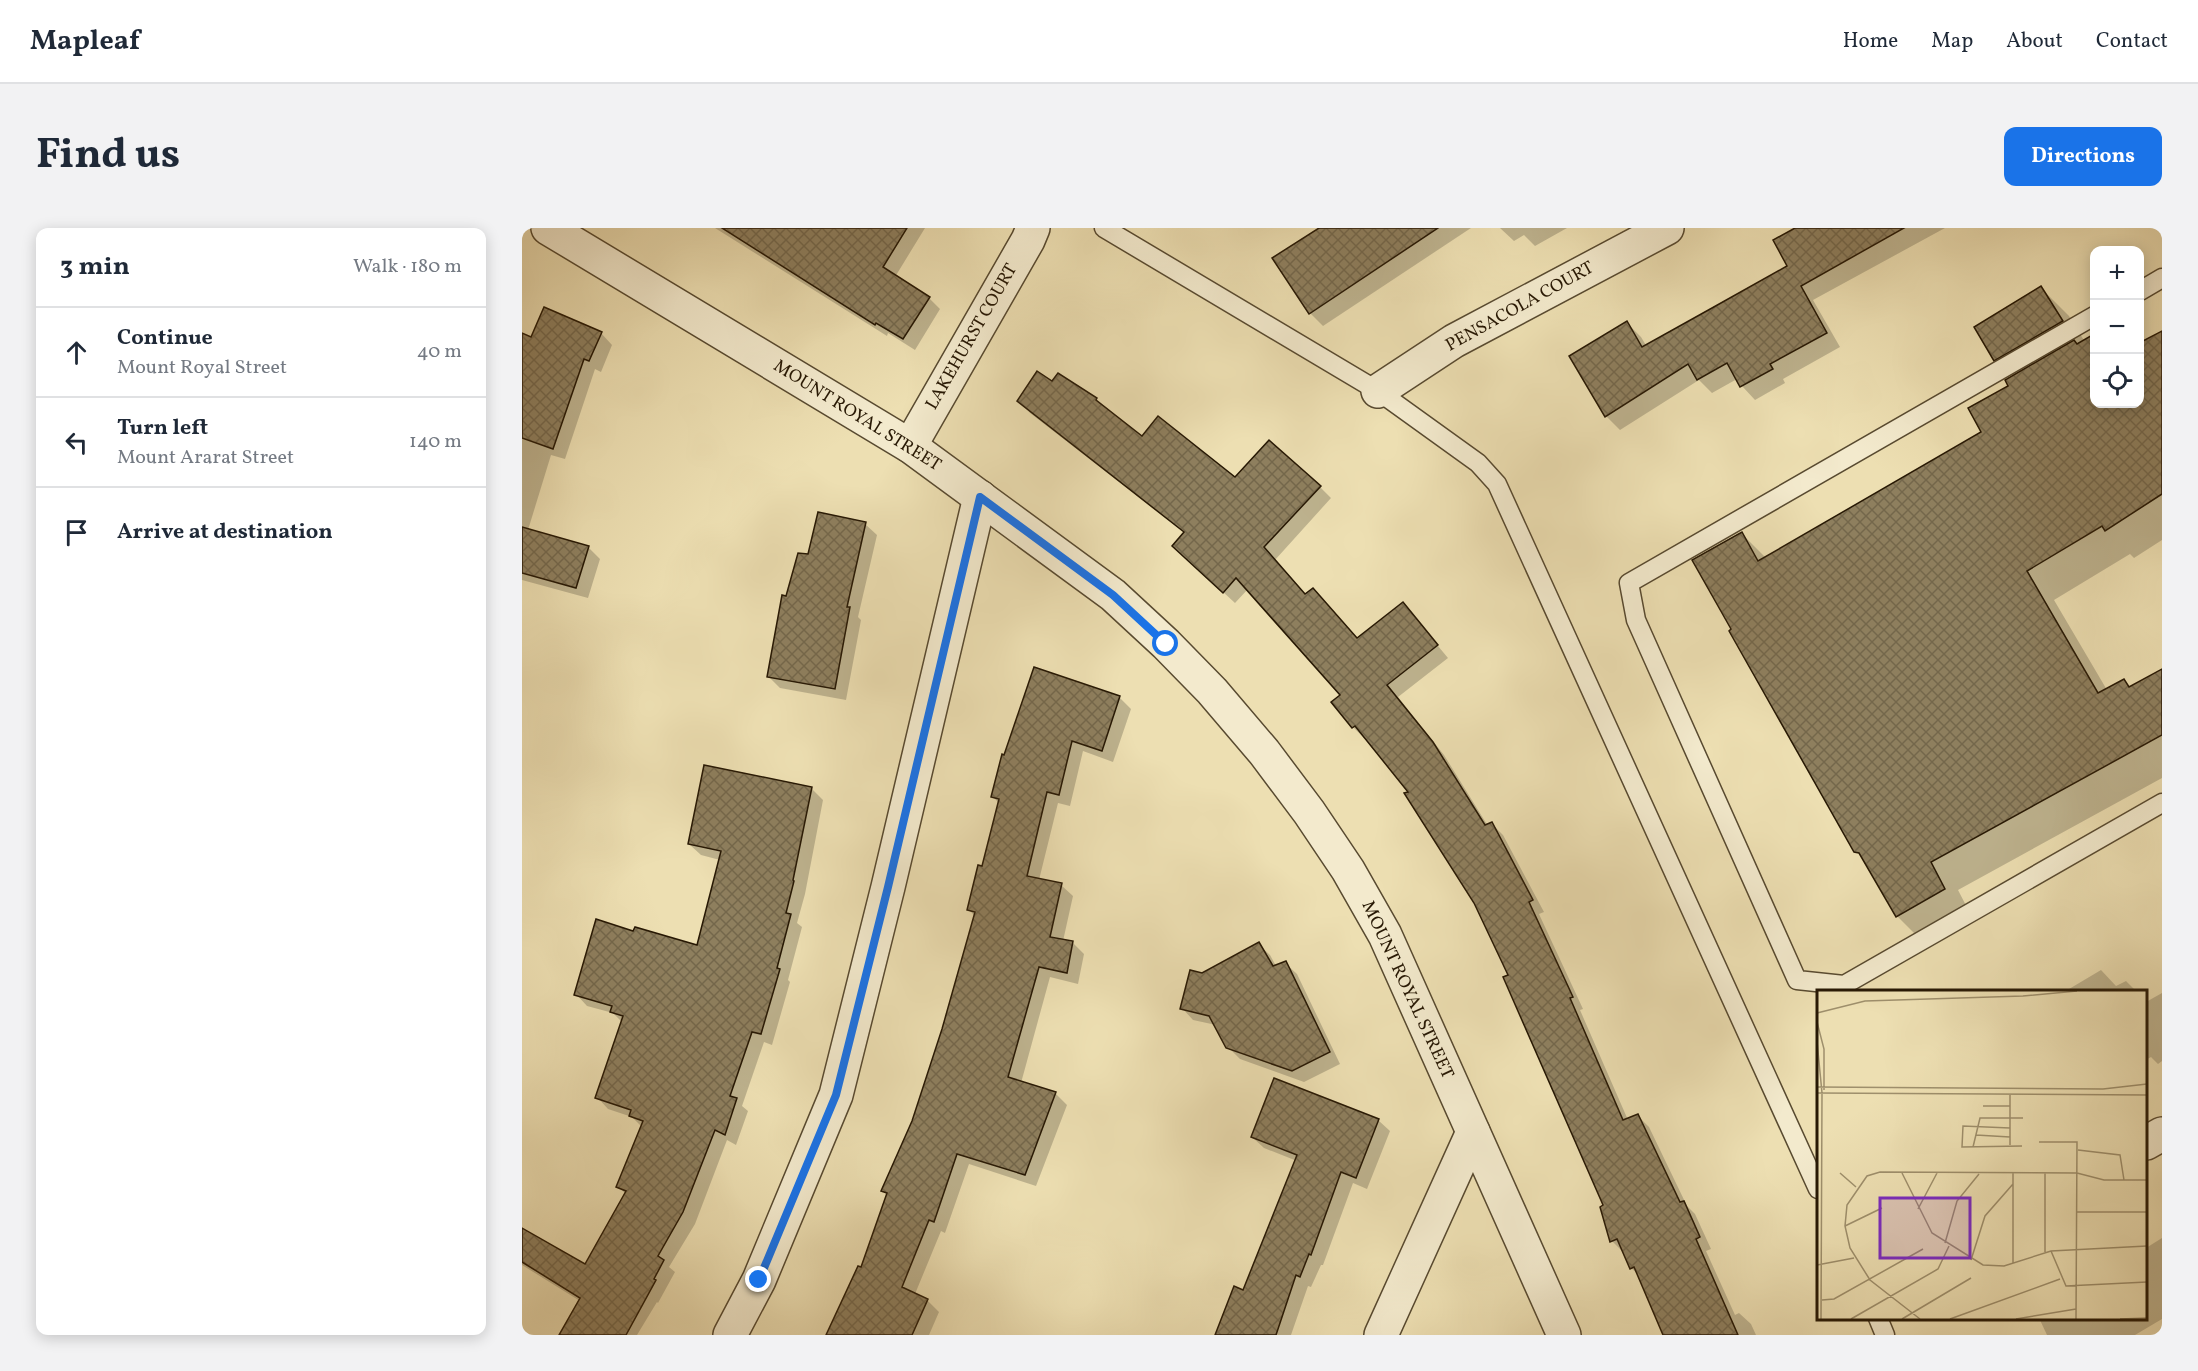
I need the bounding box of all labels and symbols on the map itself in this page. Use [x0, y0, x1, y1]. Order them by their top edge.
street label: PENSACOLA COURT [1441, 256, 1599, 358]
street label: LAKEHURST COURT [920, 259, 1024, 415]
street label: MOUNT ROYAL STREET [768, 354, 946, 478]
route start [1152, 630, 1178, 656]
street label: MOUNT ROYAL STREET [1355, 897, 1459, 1084]
inset map [1817, 990, 2147, 1320]
route end [745, 1266, 771, 1292]

